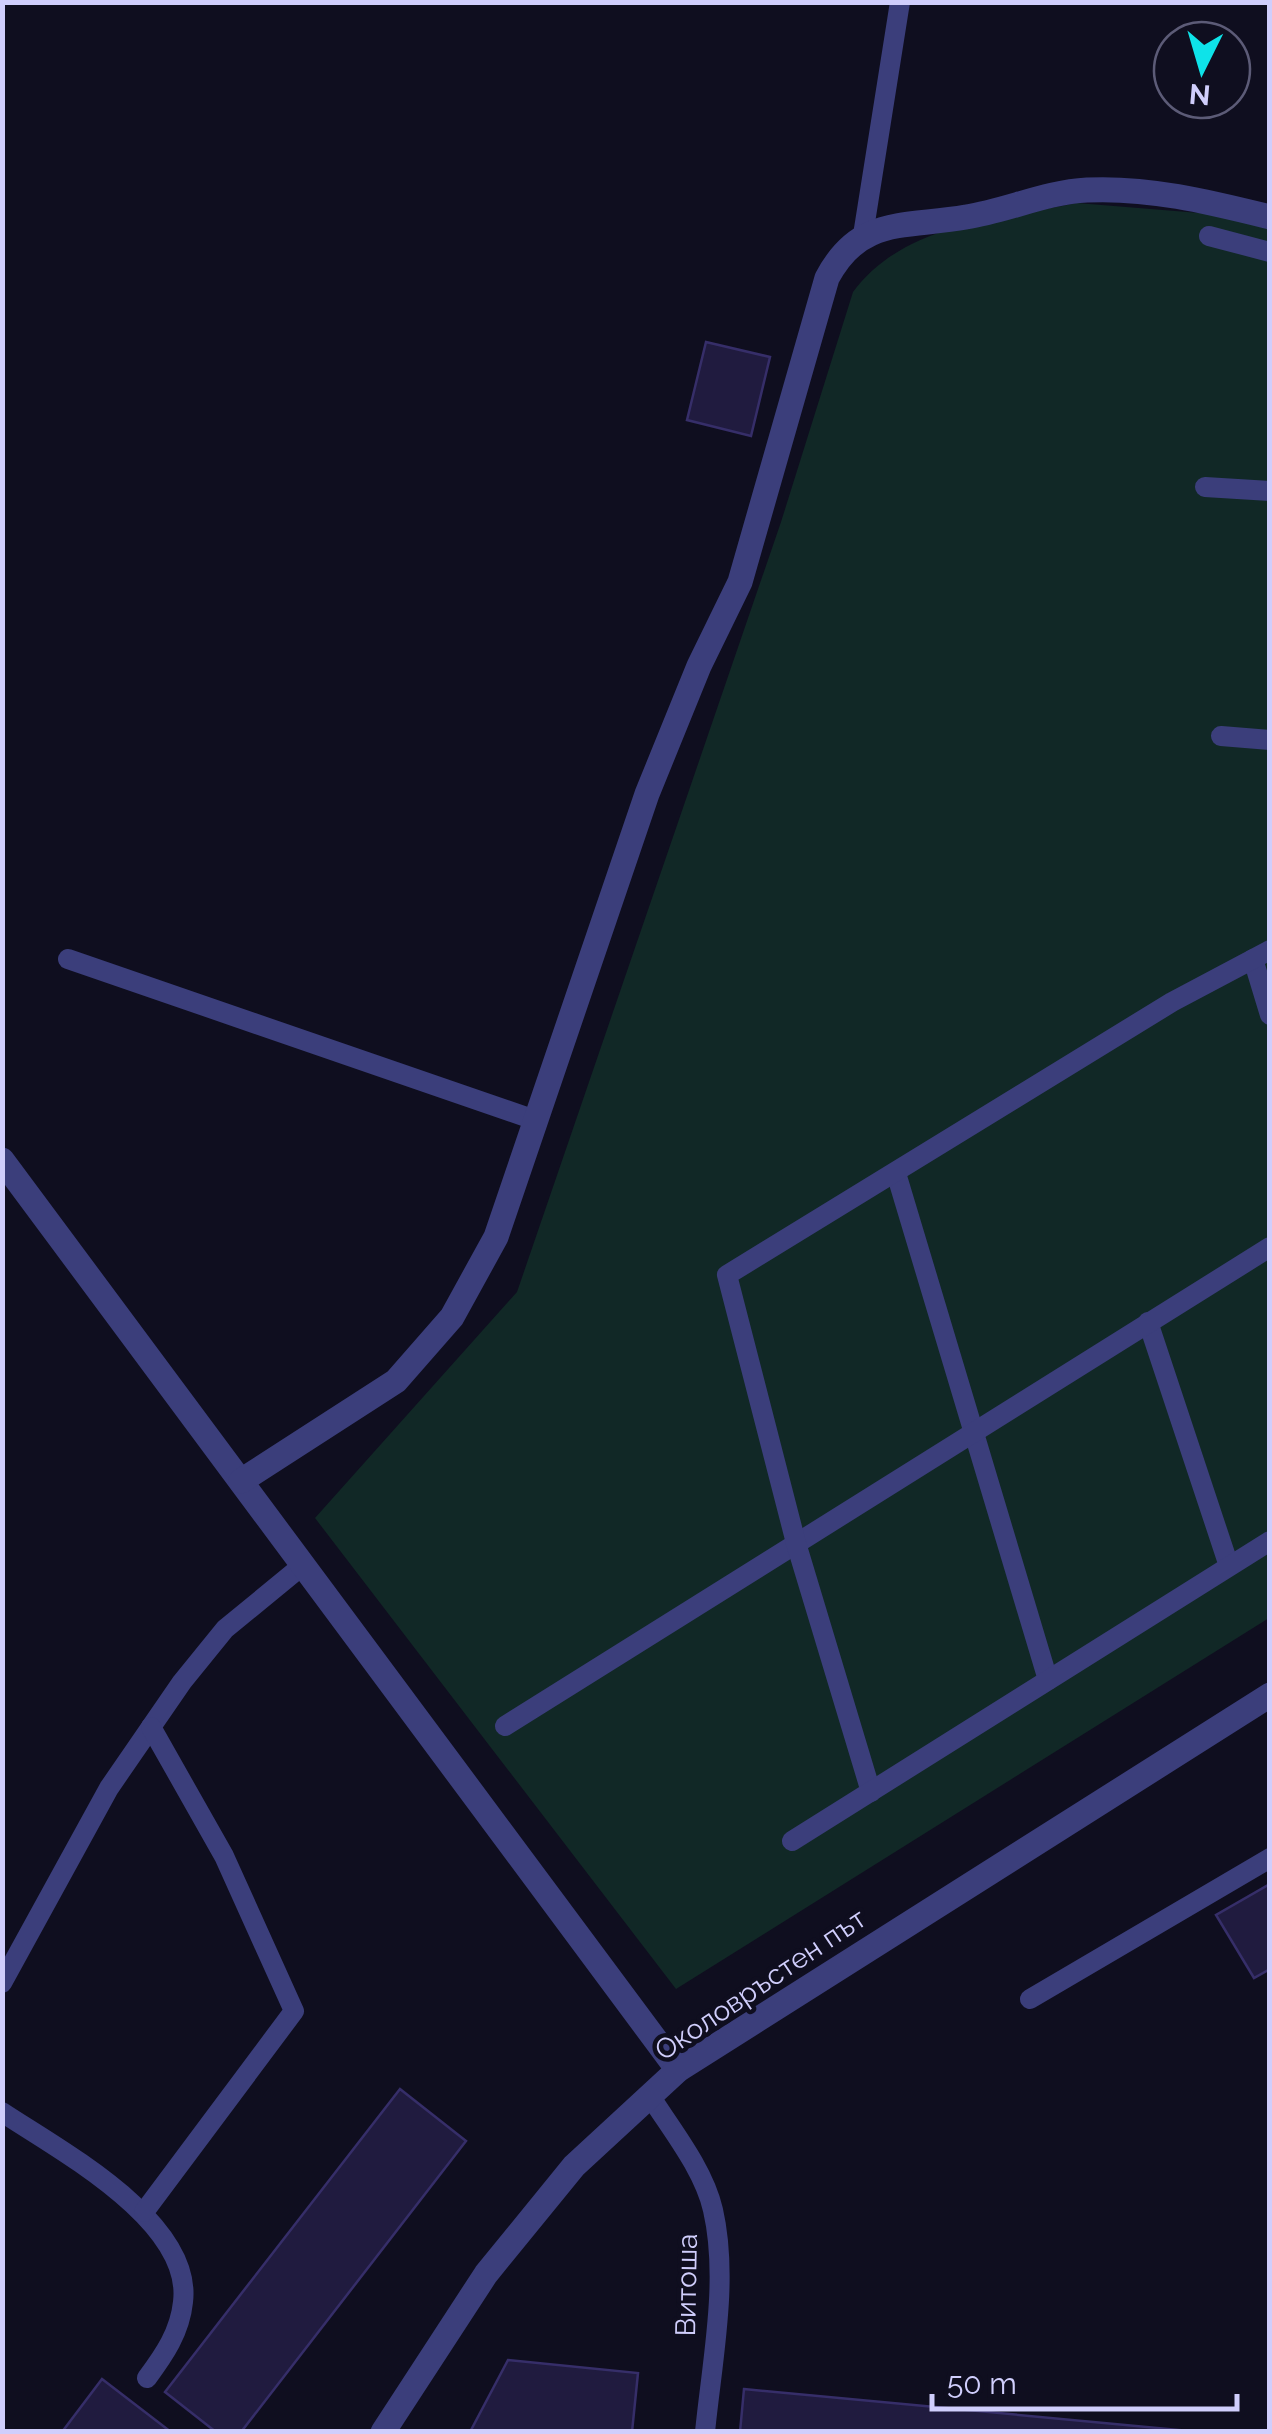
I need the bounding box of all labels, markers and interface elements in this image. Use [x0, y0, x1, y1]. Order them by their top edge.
north arrow [1152, 20, 1252, 120]
text: N [1188, 77, 1212, 112]
street label: Околовръстен път [649, 1902, 872, 2067]
street label: Витоша [669, 2233, 704, 2337]
scale bar [932, 2349, 1237, 2411]
text: 50 m [947, 2366, 1017, 2401]

